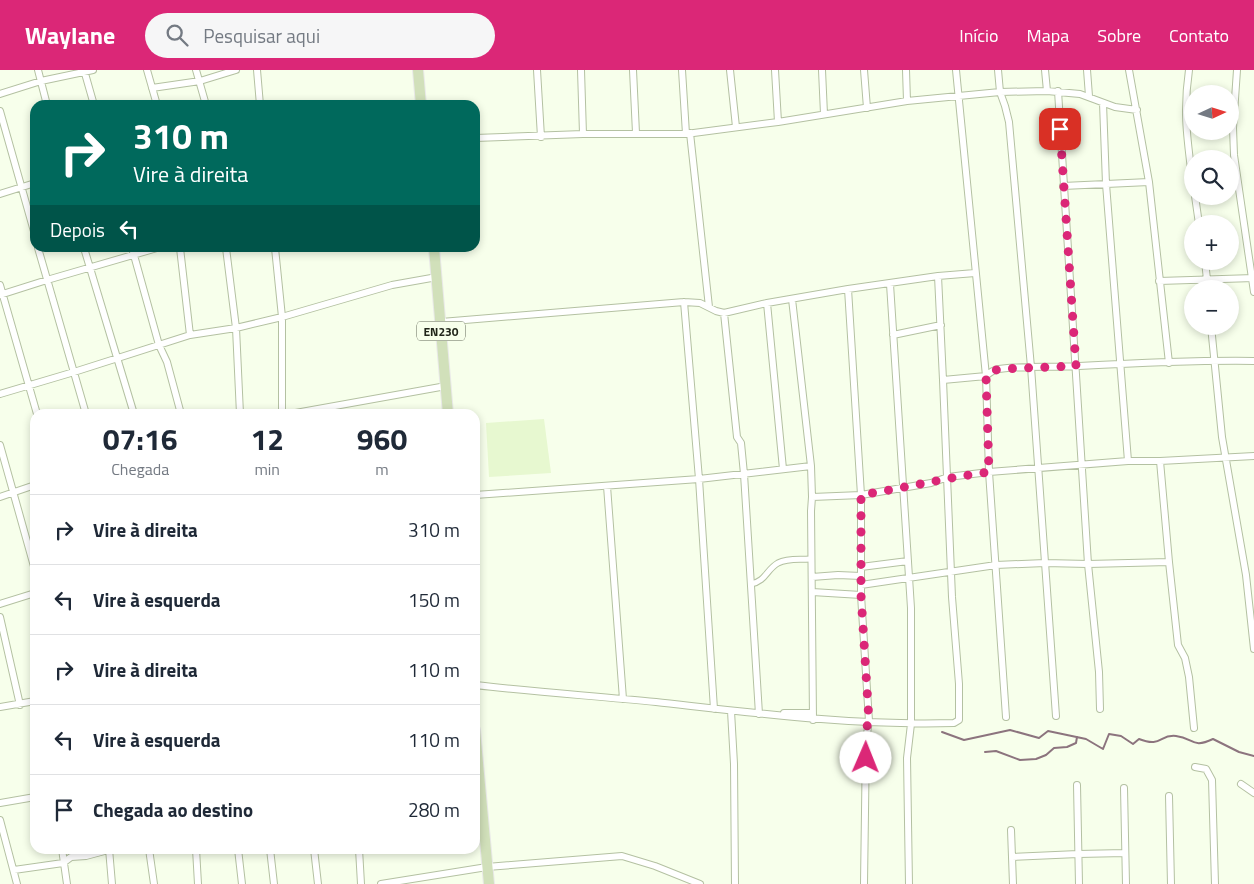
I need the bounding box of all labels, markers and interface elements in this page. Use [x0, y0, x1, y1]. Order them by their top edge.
search box [145, 13, 495, 58]
text: Waylane [25, 17, 115, 53]
icon: search [163, 21, 191, 49]
text: Pesquisar aqui [203, 21, 320, 50]
text: Início [959, 22, 999, 49]
text: Mapa [1027, 22, 1069, 49]
text: Sobre [1097, 22, 1141, 49]
text: Contato [1169, 22, 1229, 49]
north arrow [1184, 85, 1239, 140]
map controls [1184, 85, 1239, 335]
pin [1039, 108, 1081, 150]
text: 310 m [133, 109, 229, 163]
icon: arrive [1046, 115, 1074, 143]
icon: right [50, 120, 115, 185]
button: search [1184, 150, 1239, 205]
text: Vire à direita [133, 157, 248, 191]
text: Depois [50, 215, 105, 244]
icon: left [115, 215, 143, 243]
button: + [1184, 215, 1239, 270]
button: − [1184, 280, 1239, 335]
road number: EN230 [417, 322, 465, 340]
text: 07:16 [103, 416, 178, 462]
text: 12 [250, 416, 284, 462]
text: 960 [357, 416, 407, 462]
text: Chegada [111, 457, 169, 481]
text: min [254, 457, 280, 481]
text: m [375, 457, 389, 481]
text: Vire à direita [93, 515, 198, 544]
text: 310 m [408, 515, 460, 544]
icon: right [50, 516, 78, 544]
text: Vire à esquerda [93, 585, 221, 614]
text: 150 m [408, 585, 460, 614]
icon: left [50, 586, 78, 614]
text: Vire à direita [93, 655, 198, 684]
text: 110 m [408, 655, 460, 684]
icon: right [50, 656, 78, 684]
text: Vire à esquerda [93, 725, 221, 754]
text: 110 m [408, 725, 460, 754]
icon: left [50, 726, 78, 754]
position arrow [839, 731, 891, 783]
text: Chegada ao destino [93, 795, 253, 824]
text: 280 m [408, 795, 460, 824]
icon: arrive [50, 796, 78, 824]

